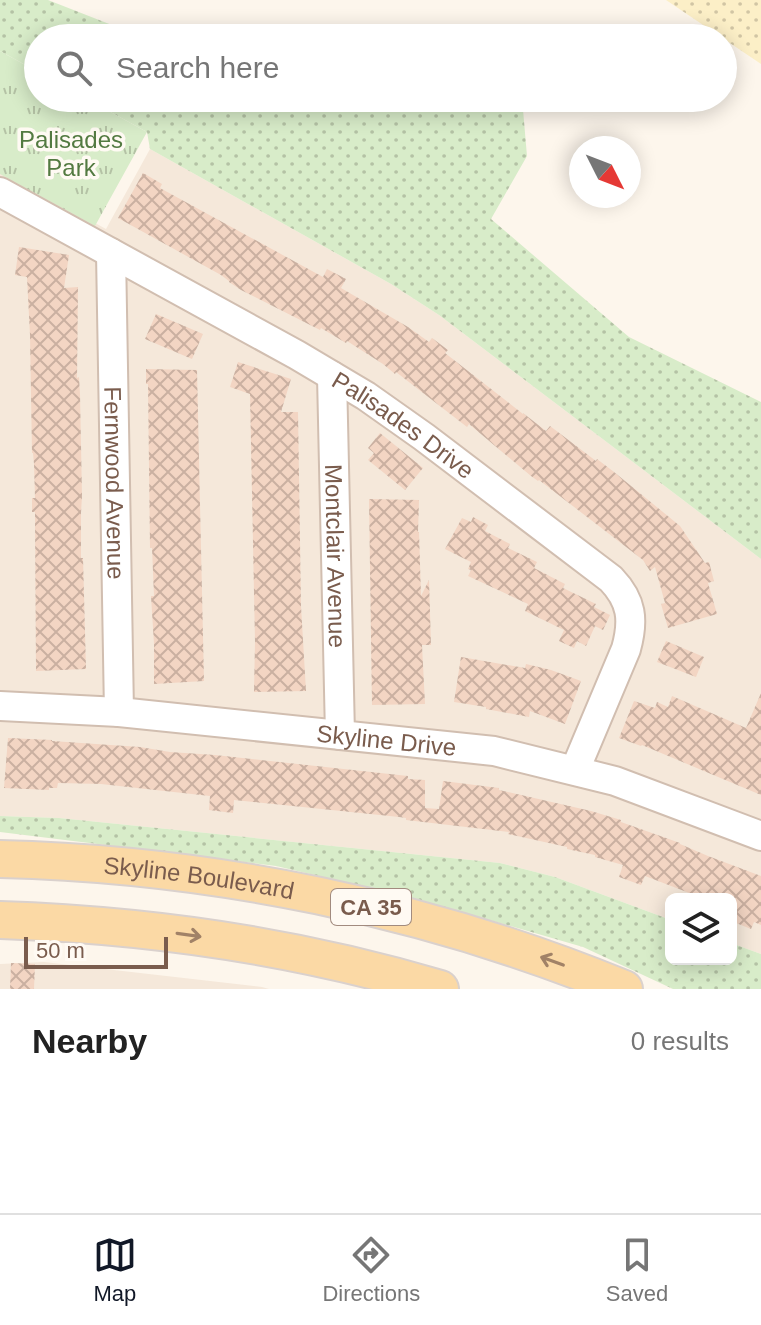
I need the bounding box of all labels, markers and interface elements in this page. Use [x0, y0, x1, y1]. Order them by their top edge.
search box [24, 24, 737, 112]
icon: search [52, 46, 96, 90]
text: Search here [116, 51, 279, 84]
park label: Palisades Park [19, 126, 123, 181]
north arrow [569, 136, 641, 208]
street label: Palisades Drive [328, 366, 479, 484]
street label: Fernwood Avenue [100, 386, 130, 580]
street label: Montclair Avenue [320, 464, 352, 648]
street label: Skyline Drive [315, 719, 457, 760]
street label: Skyline Boulevard [103, 851, 297, 904]
road number: CA 35 [331, 889, 411, 925]
map controls [665, 893, 737, 965]
button: layers [665, 893, 737, 965]
one-way arrow [176, 928, 201, 943]
scale bar [24, 933, 168, 969]
text: 50 m [36, 938, 85, 963]
one-way arrow [540, 953, 565, 967]
text: Nearby [32, 1022, 147, 1060]
text: 0 results [631, 1026, 729, 1056]
tab: Map [93, 1233, 137, 1307]
tab: Directions [322, 1233, 420, 1307]
tab: Saved [606, 1233, 668, 1307]

